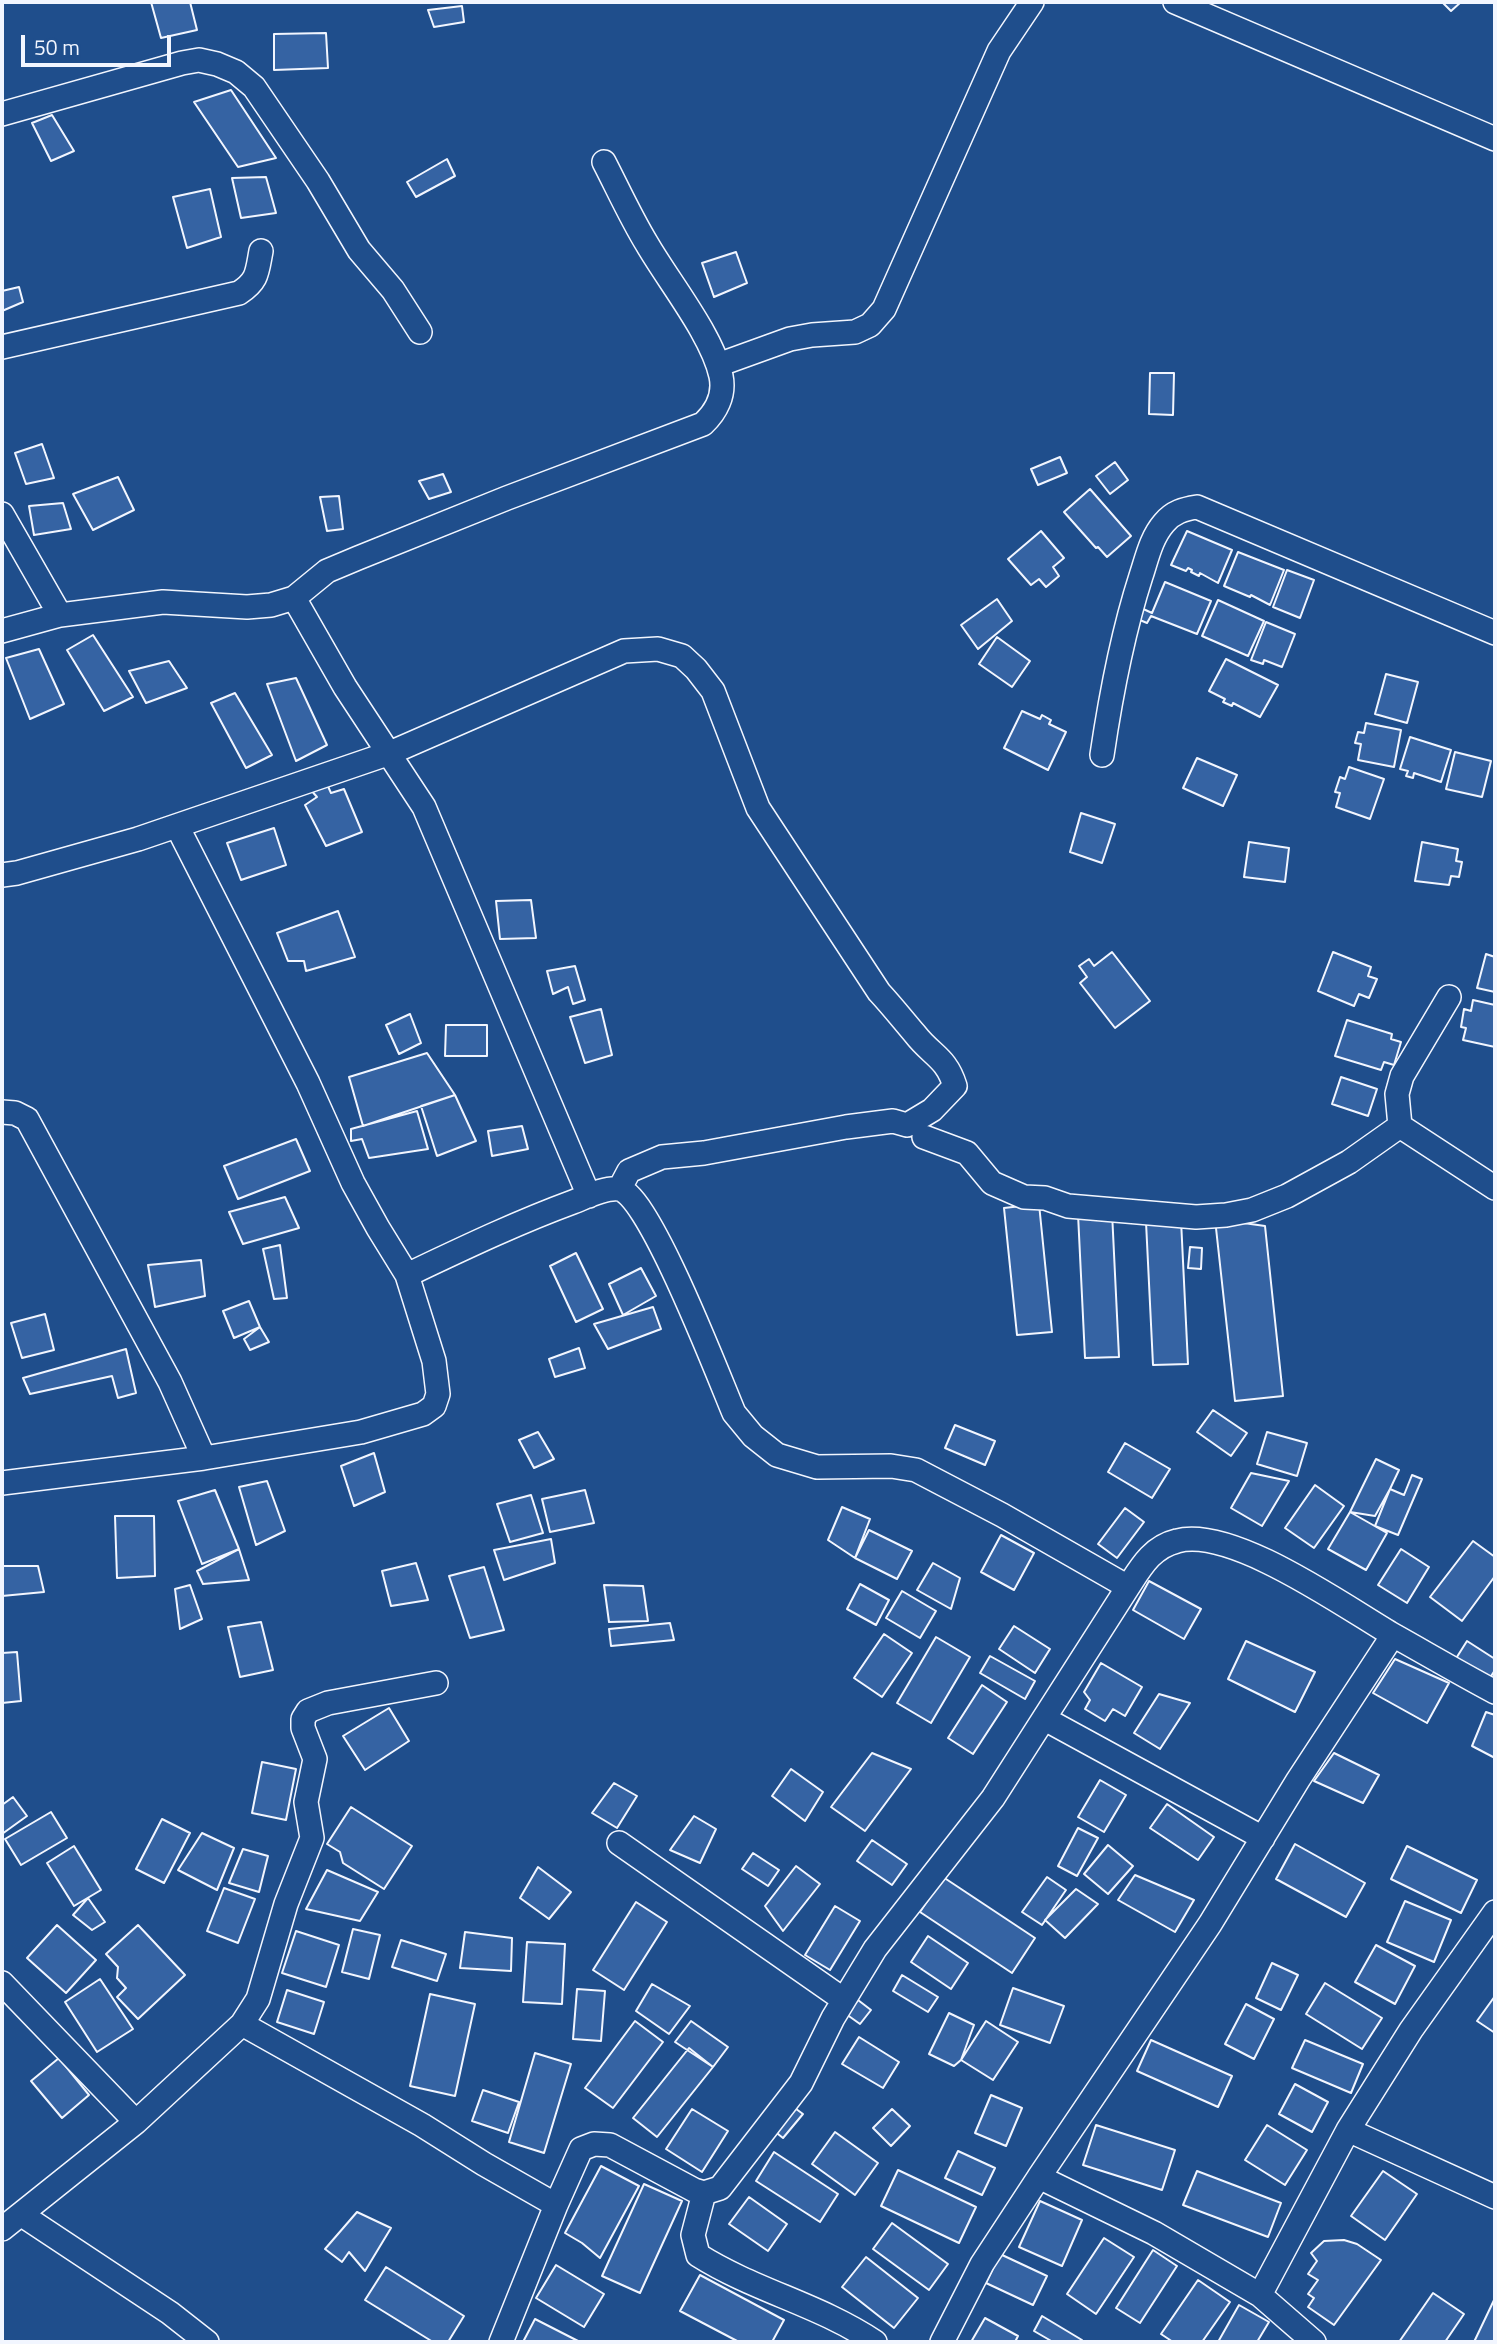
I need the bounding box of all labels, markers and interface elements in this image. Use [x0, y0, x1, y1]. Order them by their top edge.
scale bar [24, 21, 175, 65]
text: 50 m [34, 31, 80, 63]

